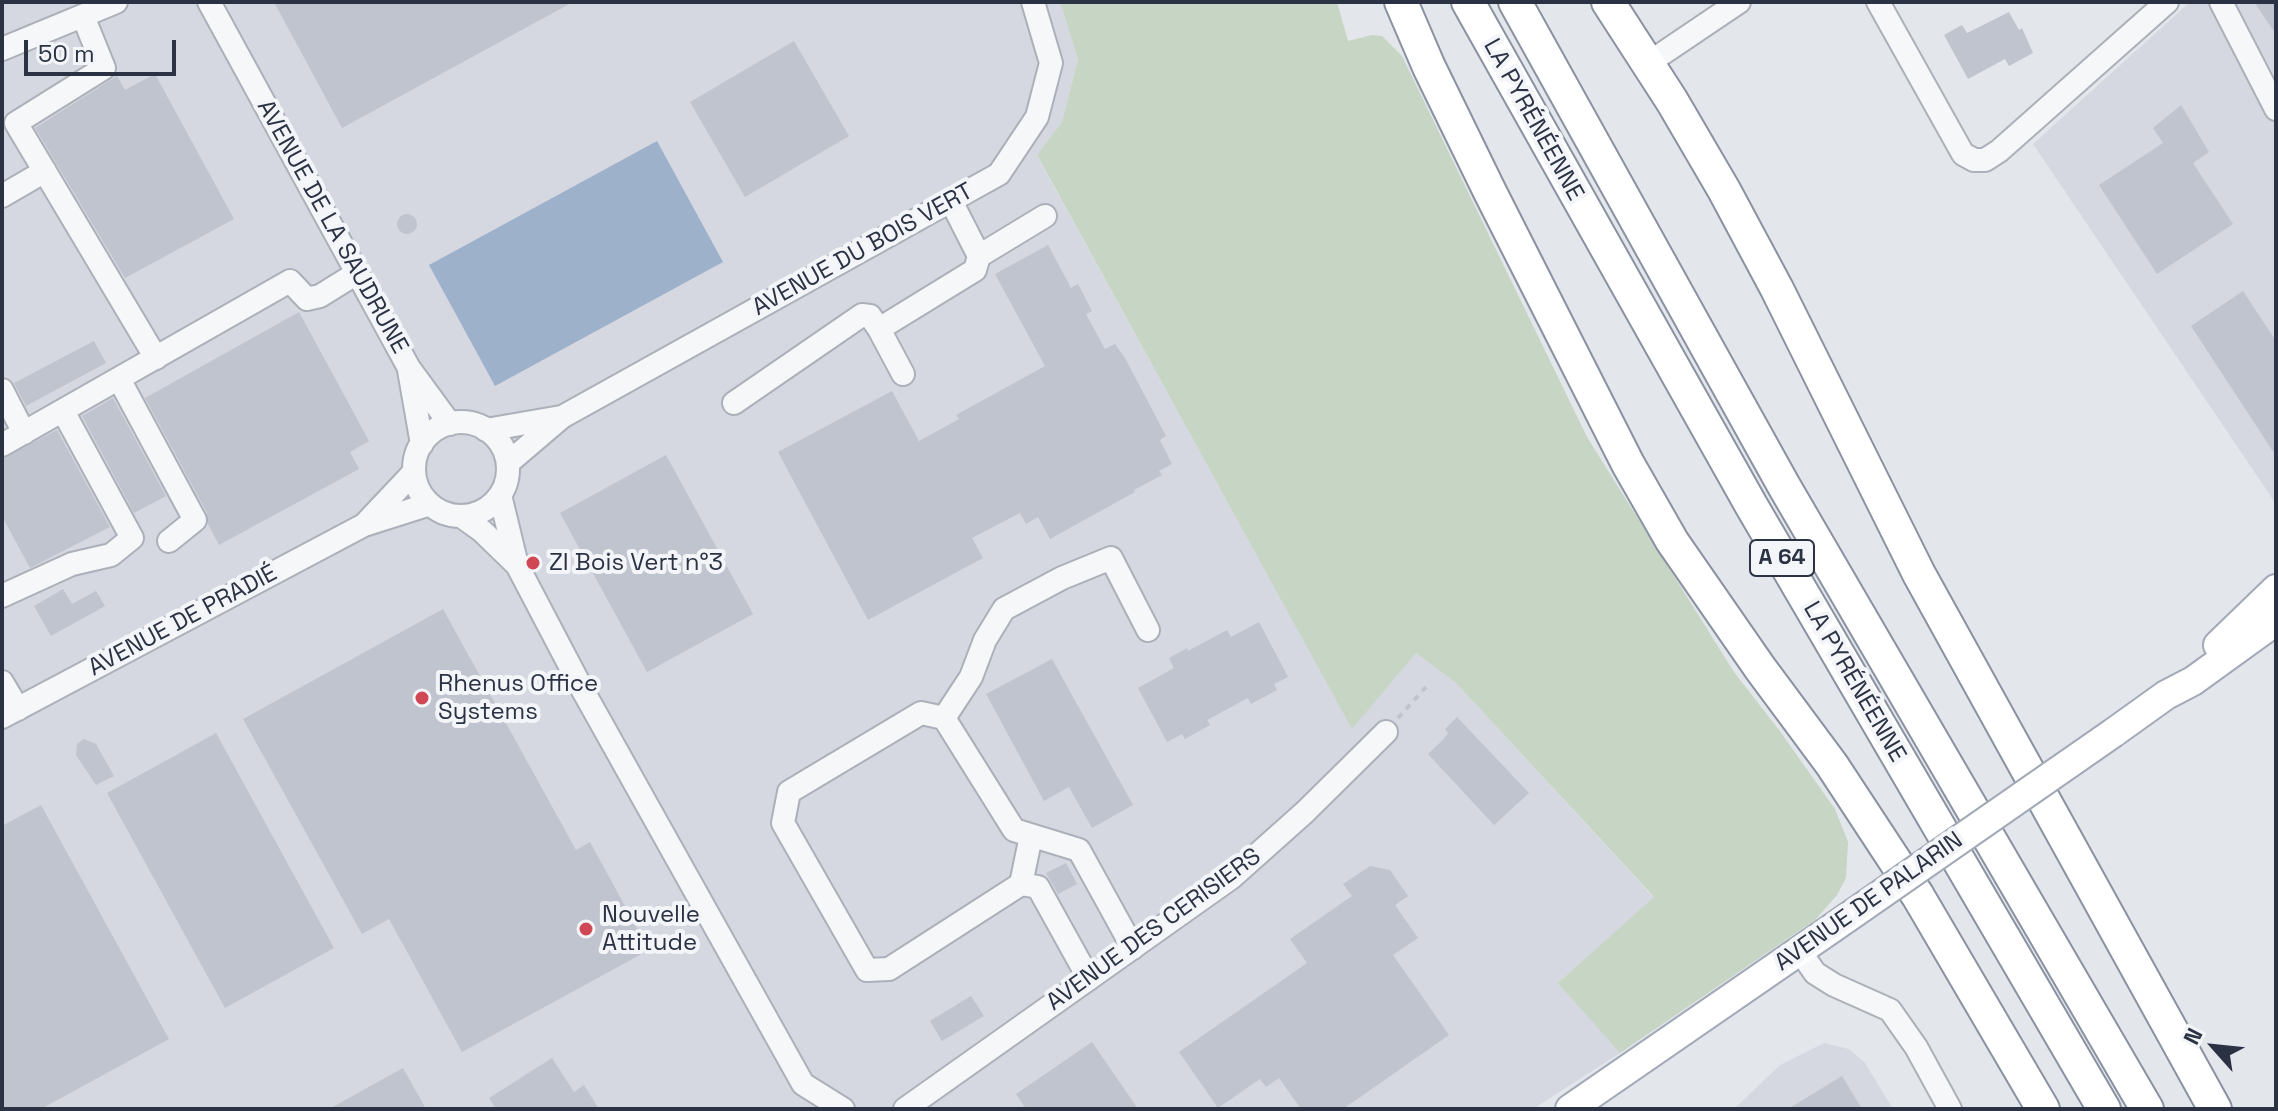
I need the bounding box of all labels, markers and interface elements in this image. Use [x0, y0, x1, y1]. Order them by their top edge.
scale bar [28, 24, 180, 74]
street label: LA PYRÉNÉENNE [1477, 34, 1589, 206]
text: 50 m [38, 38, 95, 69]
street label: AVENUE DE LA SAUDRUNE [250, 95, 414, 359]
street label: AVENUE DU BOIS VERT [748, 177, 978, 323]
road number: A 64 [1750, 540, 1814, 576]
place label: ZI Bois Vert n°3 [549, 549, 723, 577]
marker: ZI Bois Vert n°3 [524, 554, 542, 572]
street label: AVENUE DE PRADIÉ [84, 559, 282, 683]
street label: LA PYRÉNÉENNE [1796, 597, 1912, 767]
place label: Rhenus Office Systems [438, 670, 598, 726]
marker: Rhenus Office Systems [413, 689, 431, 707]
street label: AVENUE DE PALARIN [1770, 826, 1968, 978]
street label: AVENUE DES CERISIERS [1041, 843, 1267, 1017]
place label: Nouvelle Attitude [602, 901, 700, 957]
marker: Nouvelle Attitude [577, 920, 595, 938]
north arrow [2174, 1007, 2254, 1087]
text: N [2177, 1023, 2208, 1049]

